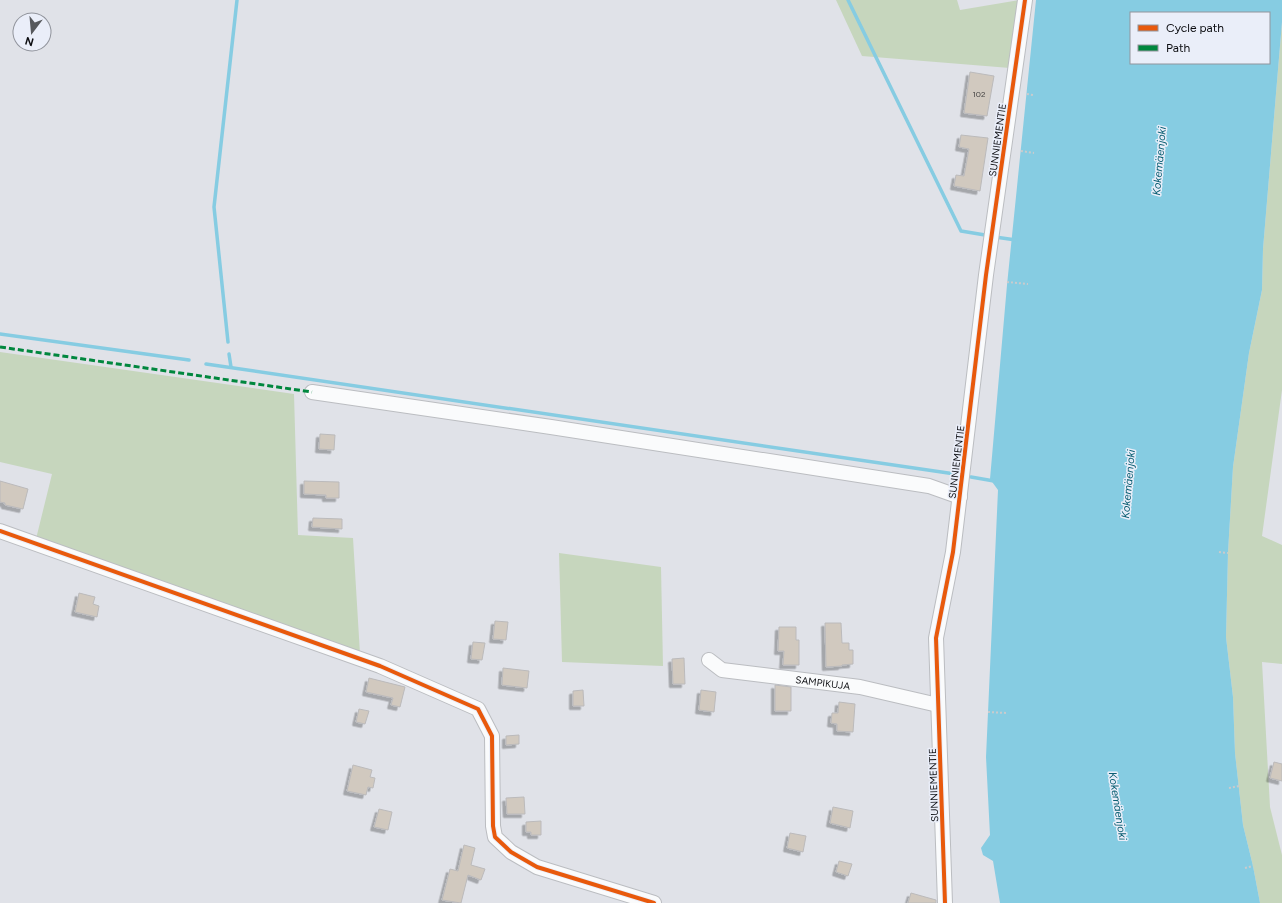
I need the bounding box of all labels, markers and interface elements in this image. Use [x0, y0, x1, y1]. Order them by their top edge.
north arrow [12, 12, 52, 52]
legend [1130, 12, 1270, 64]
text: Cycle path [1166, 21, 1224, 35]
text: N [23, 34, 35, 49]
text: Path [1166, 41, 1190, 55]
house number: 102 [973, 89, 985, 99]
street label: SUNNIEMENTIE [986, 103, 1009, 177]
water label: Kokemäenjoki [1150, 126, 1169, 196]
street label: SUNNIEMENTIE [946, 425, 967, 499]
water label: Kokemäenjoki [1119, 449, 1138, 519]
street label: SAMPIKUJA [795, 673, 851, 693]
street label: SUNNIEMENTIE [926, 748, 941, 822]
water label: Kokemäenjoki [1106, 771, 1129, 842]

